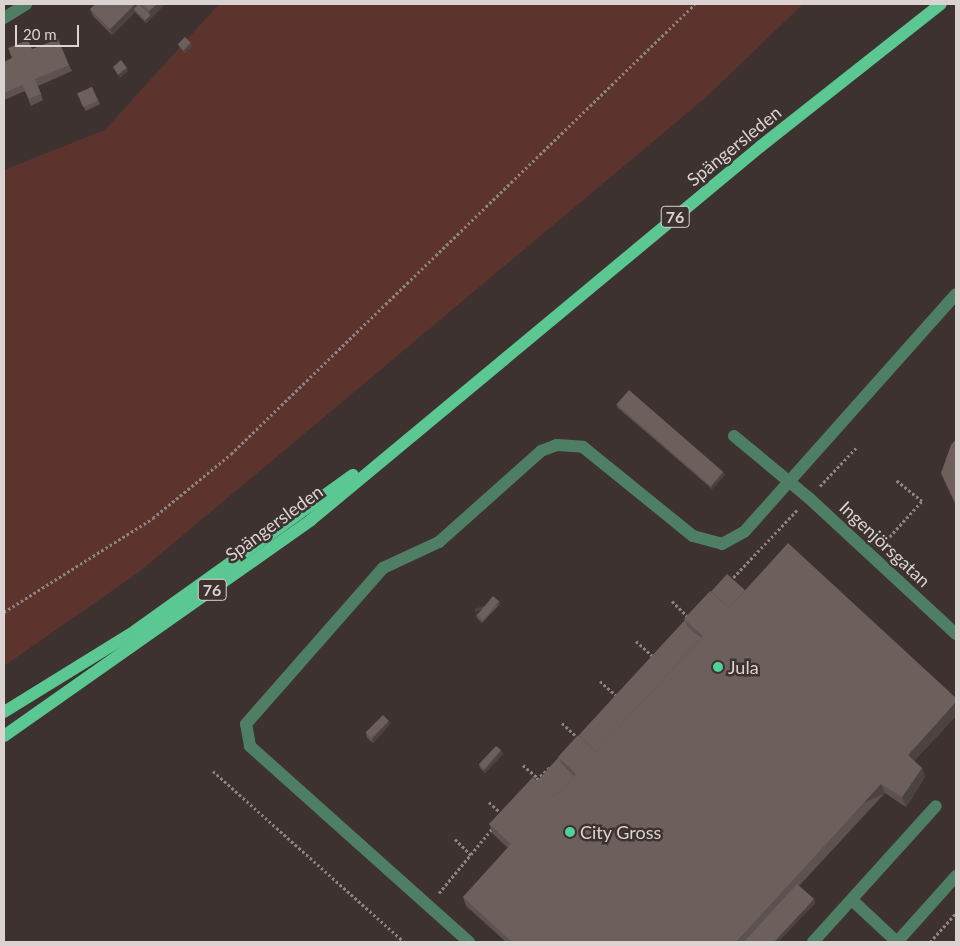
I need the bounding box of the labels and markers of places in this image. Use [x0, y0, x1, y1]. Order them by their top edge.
place label: Jula [728, 656, 759, 678]
marker: Jula [712, 661, 724, 673]
place label: City Gross [580, 821, 662, 843]
marker: City Gross [564, 826, 576, 838]

